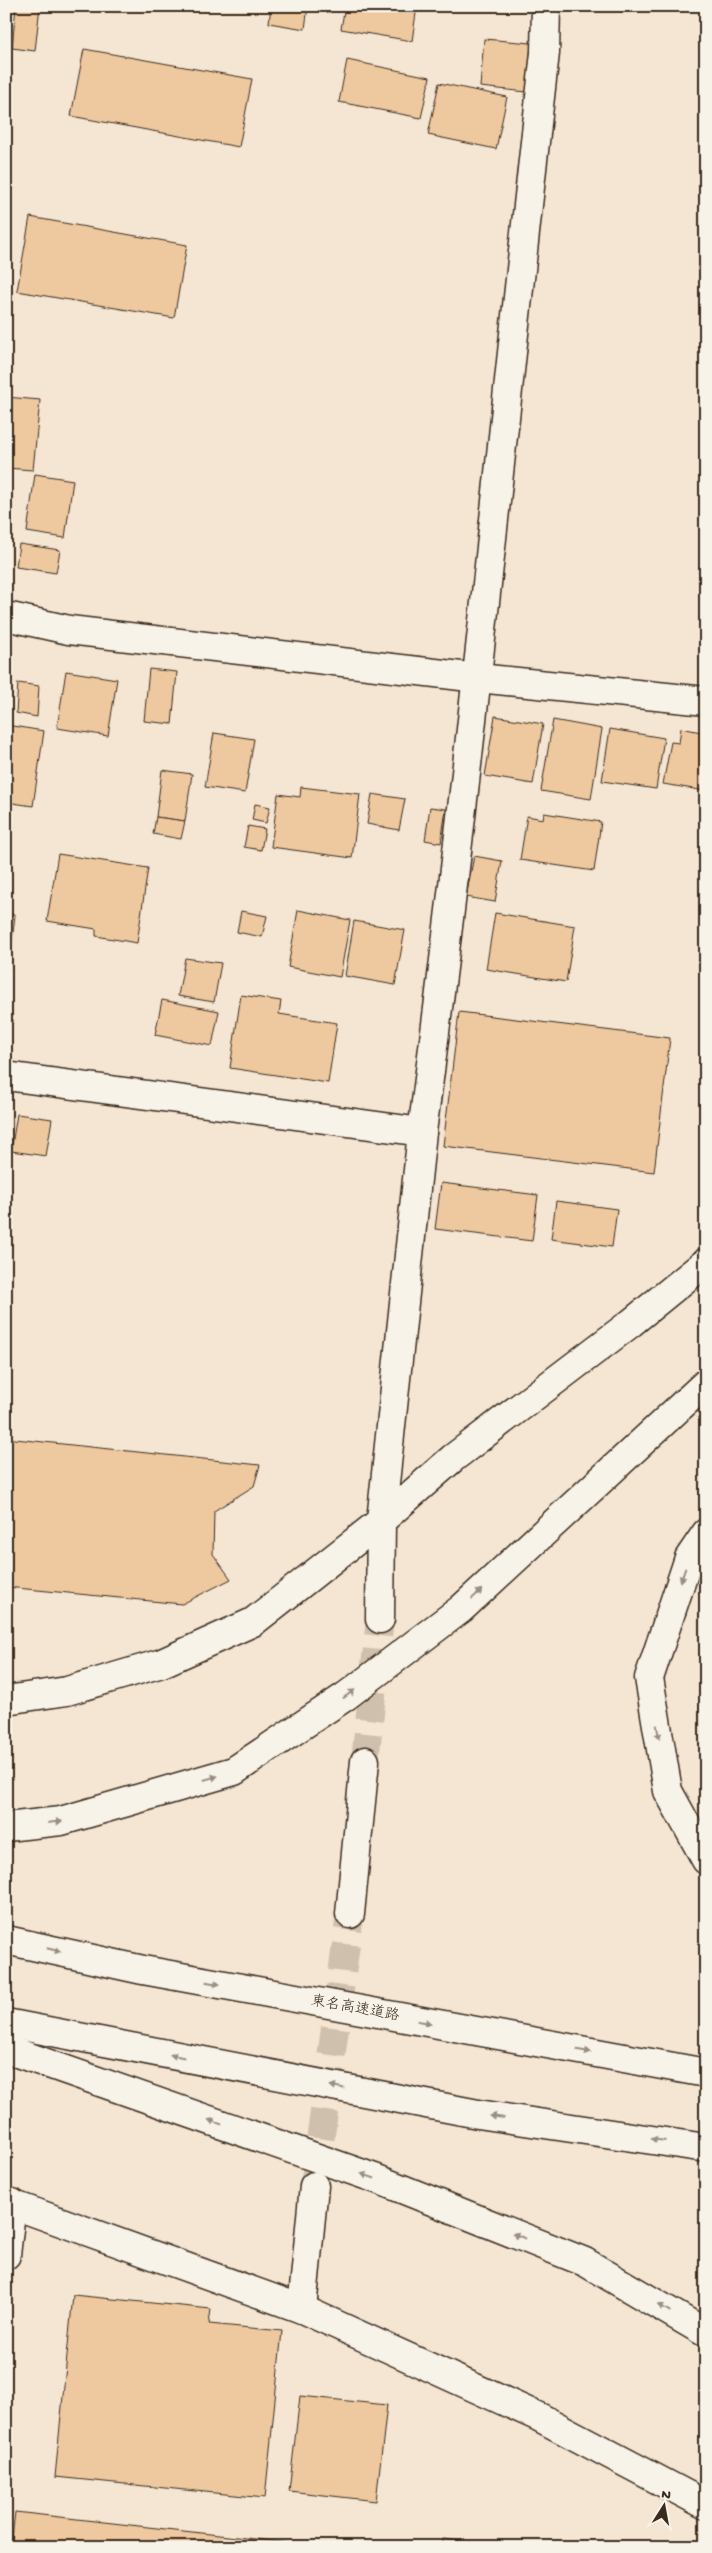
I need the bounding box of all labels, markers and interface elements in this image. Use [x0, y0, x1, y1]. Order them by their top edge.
one-way arrow [679, 1568, 687, 1583]
one-way arrow [471, 1588, 483, 1600]
one-way arrow [342, 1689, 356, 1699]
one-way arrow [655, 1724, 663, 1740]
one-way arrow [204, 1774, 219, 1782]
one-way arrow [47, 1818, 63, 1826]
one-way arrow [46, 1946, 61, 1954]
one-way arrow [205, 1979, 221, 1987]
street label: 東名高速道路 [309, 1991, 401, 2026]
one-way arrow [417, 2018, 433, 2026]
one-way arrow [577, 2047, 593, 2055]
one-way arrow [169, 2052, 185, 2060]
one-way arrow [329, 2083, 345, 2091]
one-way arrow [488, 2113, 504, 2121]
one-way arrow [207, 2118, 222, 2125]
one-way arrow [649, 2136, 665, 2144]
one-way arrow [360, 2172, 375, 2180]
one-way arrow [512, 2231, 526, 2239]
one-way arrow [657, 2304, 670, 2313]
north arrow [640, 2480, 690, 2530]
text: N [660, 2486, 672, 2505]

